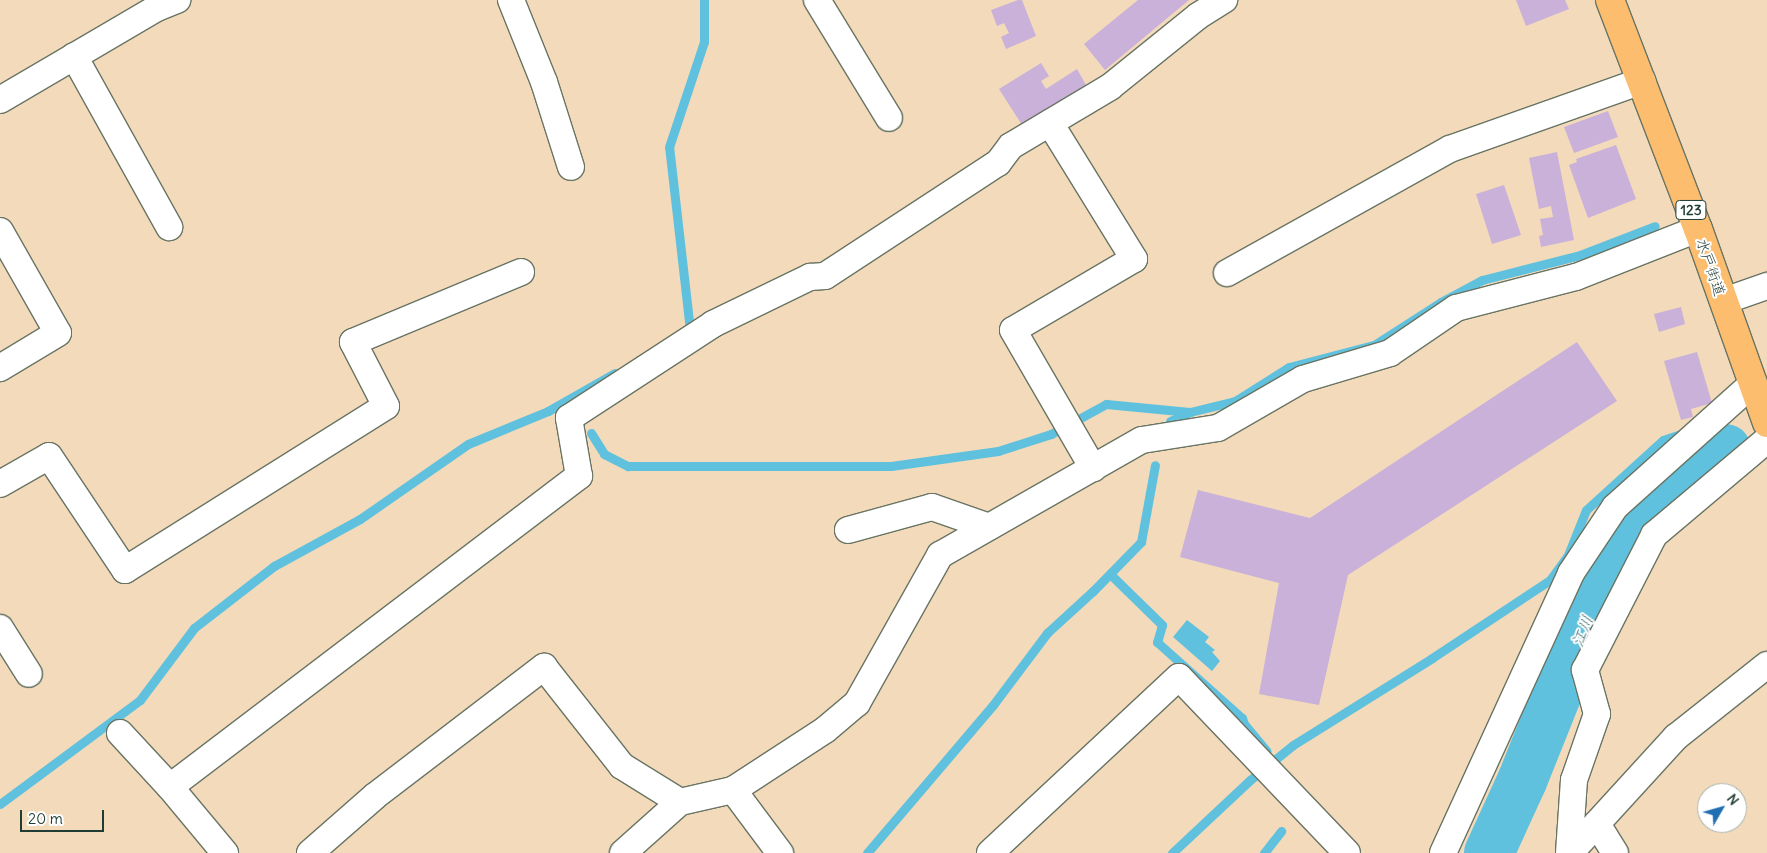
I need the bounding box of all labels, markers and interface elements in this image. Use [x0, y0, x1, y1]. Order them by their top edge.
road number: 123 [1675, 198, 1707, 222]
street label: 水戸街道 [1693, 236, 1729, 298]
water label: 江川 [1567, 613, 1597, 649]
north arrow [1697, 783, 1747, 833]
text: N [1723, 790, 1743, 809]
scale bar [22, 800, 106, 832]
text: 20 m [28, 809, 63, 828]

